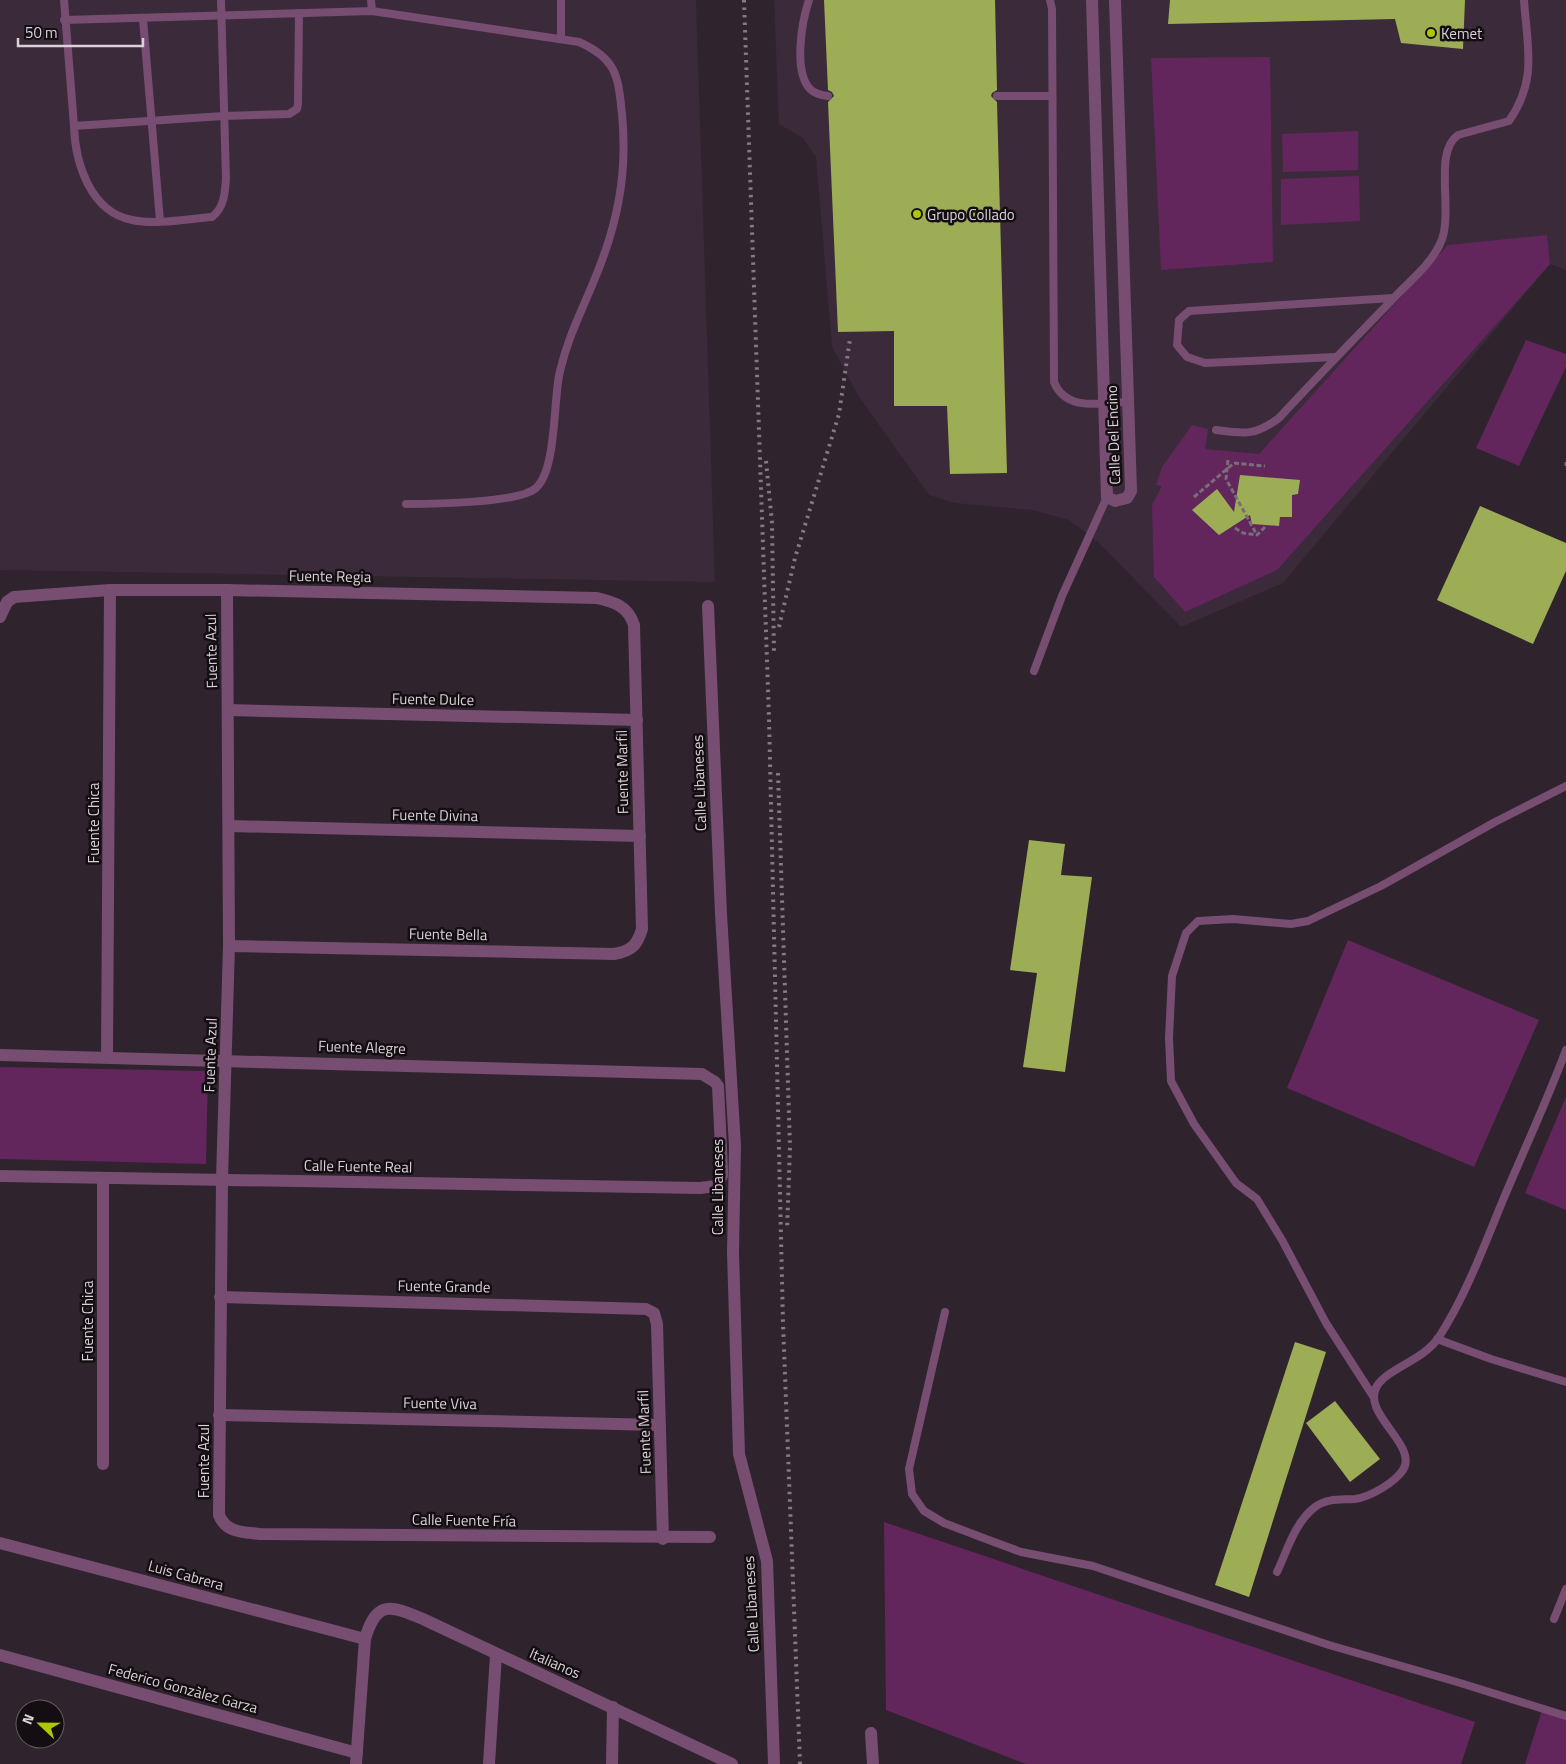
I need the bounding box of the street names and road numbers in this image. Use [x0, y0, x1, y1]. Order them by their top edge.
street label: Calle Del Encino [1100, 385, 1126, 485]
street label: Fuente Regia [289, 564, 372, 588]
street label: Fuente Azul [199, 614, 223, 688]
street label: Fuente Dulce [392, 687, 474, 711]
street label: Fuente Marfil [610, 730, 634, 814]
street label: Calle Libaneses [686, 734, 712, 832]
street label: Fuente Chica [82, 782, 105, 863]
street label: Fuente Divina [392, 803, 479, 827]
street label: Fuente Bella [409, 922, 488, 946]
street label: Fuente Azul [197, 1017, 223, 1093]
street label: Fuente Alegre [318, 1034, 406, 1060]
street label: Calle Libaneses [706, 1139, 729, 1235]
street label: Calle Fuente Real [304, 1154, 412, 1178]
street label: Fuente Grande [397, 1274, 491, 1298]
street label: Fuente Chica [76, 1280, 99, 1361]
street label: Fuente Marfil [631, 1389, 657, 1475]
street label: Fuente Viva [403, 1391, 478, 1415]
street label: Fuente Azul [192, 1424, 215, 1498]
street label: Calle Fuente Fría [412, 1508, 517, 1532]
street label: Luis Cabrera [146, 1554, 227, 1596]
street label: Calle Libaneses [737, 1555, 765, 1653]
street label: Italianos [526, 1642, 584, 1684]
street label: Federico Gonzàlez Garza [106, 1657, 261, 1719]

